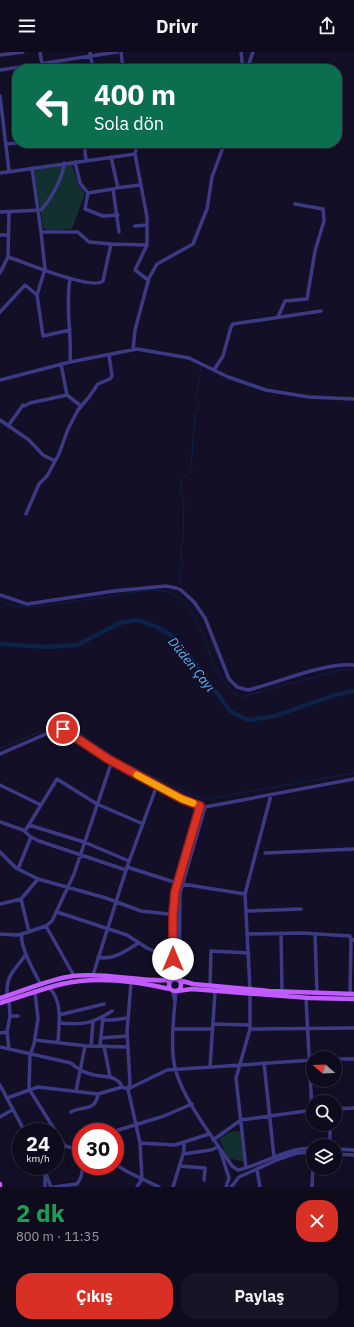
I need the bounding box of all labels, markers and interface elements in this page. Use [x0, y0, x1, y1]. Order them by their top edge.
icon: menu [16, 15, 38, 37]
text: Drivr [156, 15, 198, 38]
icon: share [316, 15, 338, 37]
text: 400 m [94, 76, 176, 113]
icon: left [28, 80, 80, 132]
text: Sola dön [94, 112, 164, 135]
water label: Düden Çayı [164, 634, 219, 695]
pin [46, 712, 80, 746]
icon: arrive [52, 718, 74, 740]
position arrow [152, 938, 194, 980]
north arrow [306, 1051, 342, 1087]
map controls [306, 1051, 342, 1175]
button: search [306, 1095, 342, 1131]
speed limit sign: 30 [72, 1123, 124, 1175]
text: 24 [26, 1130, 50, 1157]
button: layers [306, 1139, 342, 1175]
text: km/h [26, 1152, 50, 1165]
text: 2 dk [16, 1197, 65, 1229]
button: close [296, 1200, 338, 1242]
text: 800 m · 11:35 [16, 1228, 99, 1245]
button: Çıkış [16, 1273, 173, 1319]
button: Paylaş [181, 1273, 338, 1319]

